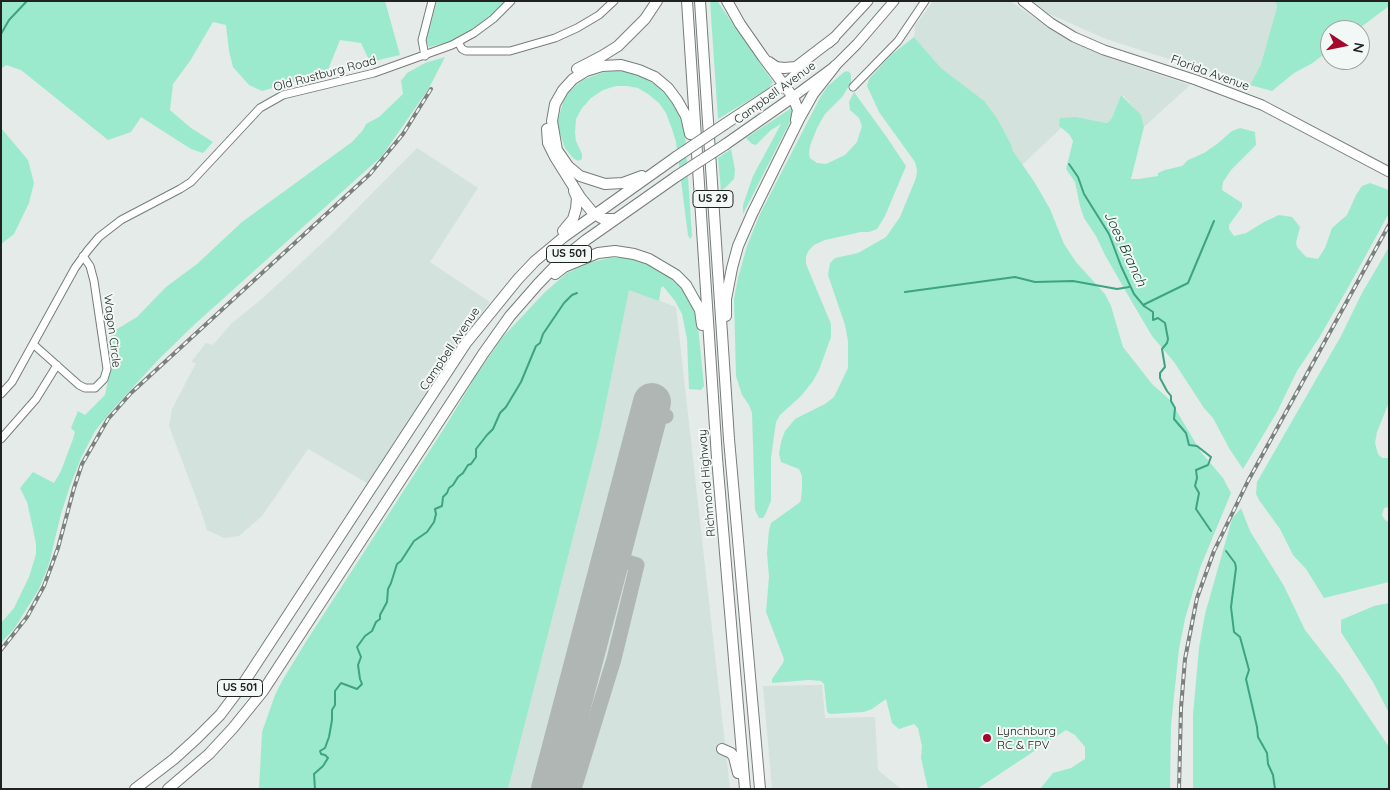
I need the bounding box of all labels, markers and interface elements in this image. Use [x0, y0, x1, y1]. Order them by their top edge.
north arrow [1320, 20, 1370, 70]
text: N [1349, 41, 1369, 54]
street label: Florida Avenue [1169, 52, 1251, 94]
street label: Old Rustburg Road [272, 53, 378, 95]
street label: Campbell Avenue [731, 59, 819, 127]
road number: US 29 [693, 190, 733, 208]
water label: Joes Branch [1100, 209, 1150, 289]
road number: US 501 [546, 245, 592, 262]
street label: Wagon Circle [100, 293, 124, 369]
street label: Campbell Avenue [417, 305, 483, 393]
street label: Richmond Highway [695, 429, 719, 537]
road number: US 501 [218, 680, 262, 696]
place label: Lynchburg RC & FPV [997, 724, 1056, 752]
marker: Lynchburg RC & FPV [981, 732, 993, 744]

